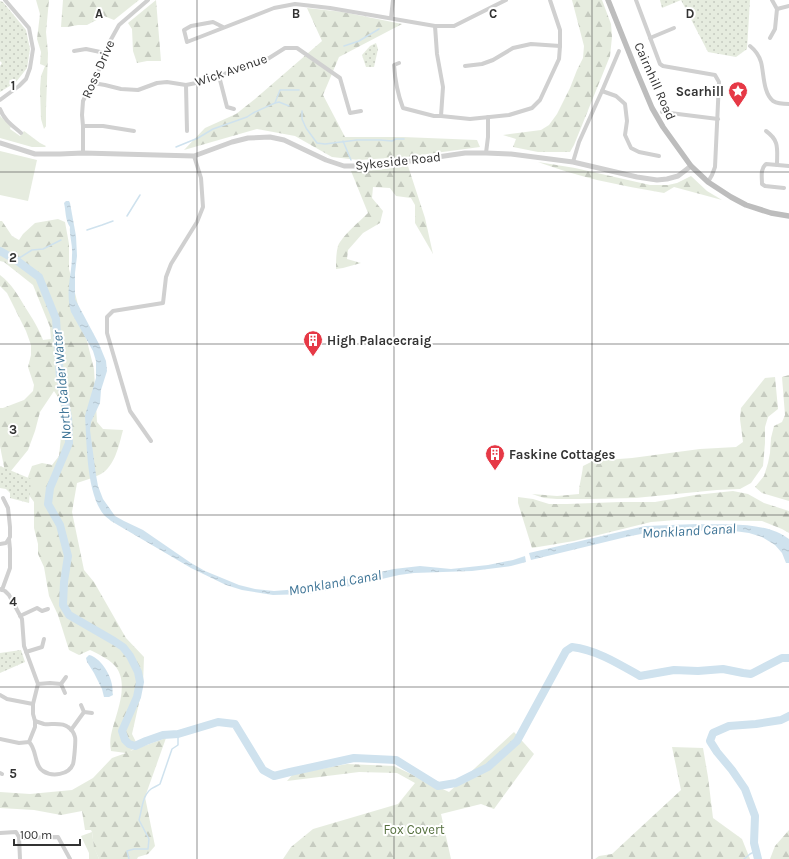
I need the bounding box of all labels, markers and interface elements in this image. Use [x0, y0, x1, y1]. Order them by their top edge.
text: A [95, 6, 103, 21]
text: B [292, 6, 300, 21]
text: C [489, 6, 497, 21]
text: D [686, 6, 695, 21]
street label: Ross Drive [79, 37, 118, 100]
street label: Cairnhill Road [631, 40, 679, 122]
street label: Wick Avenue [193, 51, 269, 89]
text: 1 [11, 78, 15, 93]
place icon: Scarhill [727, 80, 749, 108]
place label: Scarhill [676, 84, 724, 99]
street label: Sykeside Road [354, 149, 442, 173]
text: 2 [9, 250, 17, 265]
water label: North Calder Water [49, 328, 75, 440]
building icon: High Palacecraig [302, 329, 324, 357]
place label: High Palacecraig [327, 333, 432, 348]
text: 3 [9, 422, 17, 437]
building icon: Faskine Cottages [484, 443, 506, 471]
place label: Faskine Cottages [509, 447, 615, 462]
water label: Monkland Canal [642, 520, 737, 542]
water label: Monkland Canal [287, 566, 383, 600]
text: 4 [9, 594, 17, 609]
text: 5 [9, 766, 17, 781]
scale bar [14, 821, 80, 847]
park label: Fox Covert [383, 822, 445, 837]
text: 100 m [20, 828, 52, 842]

